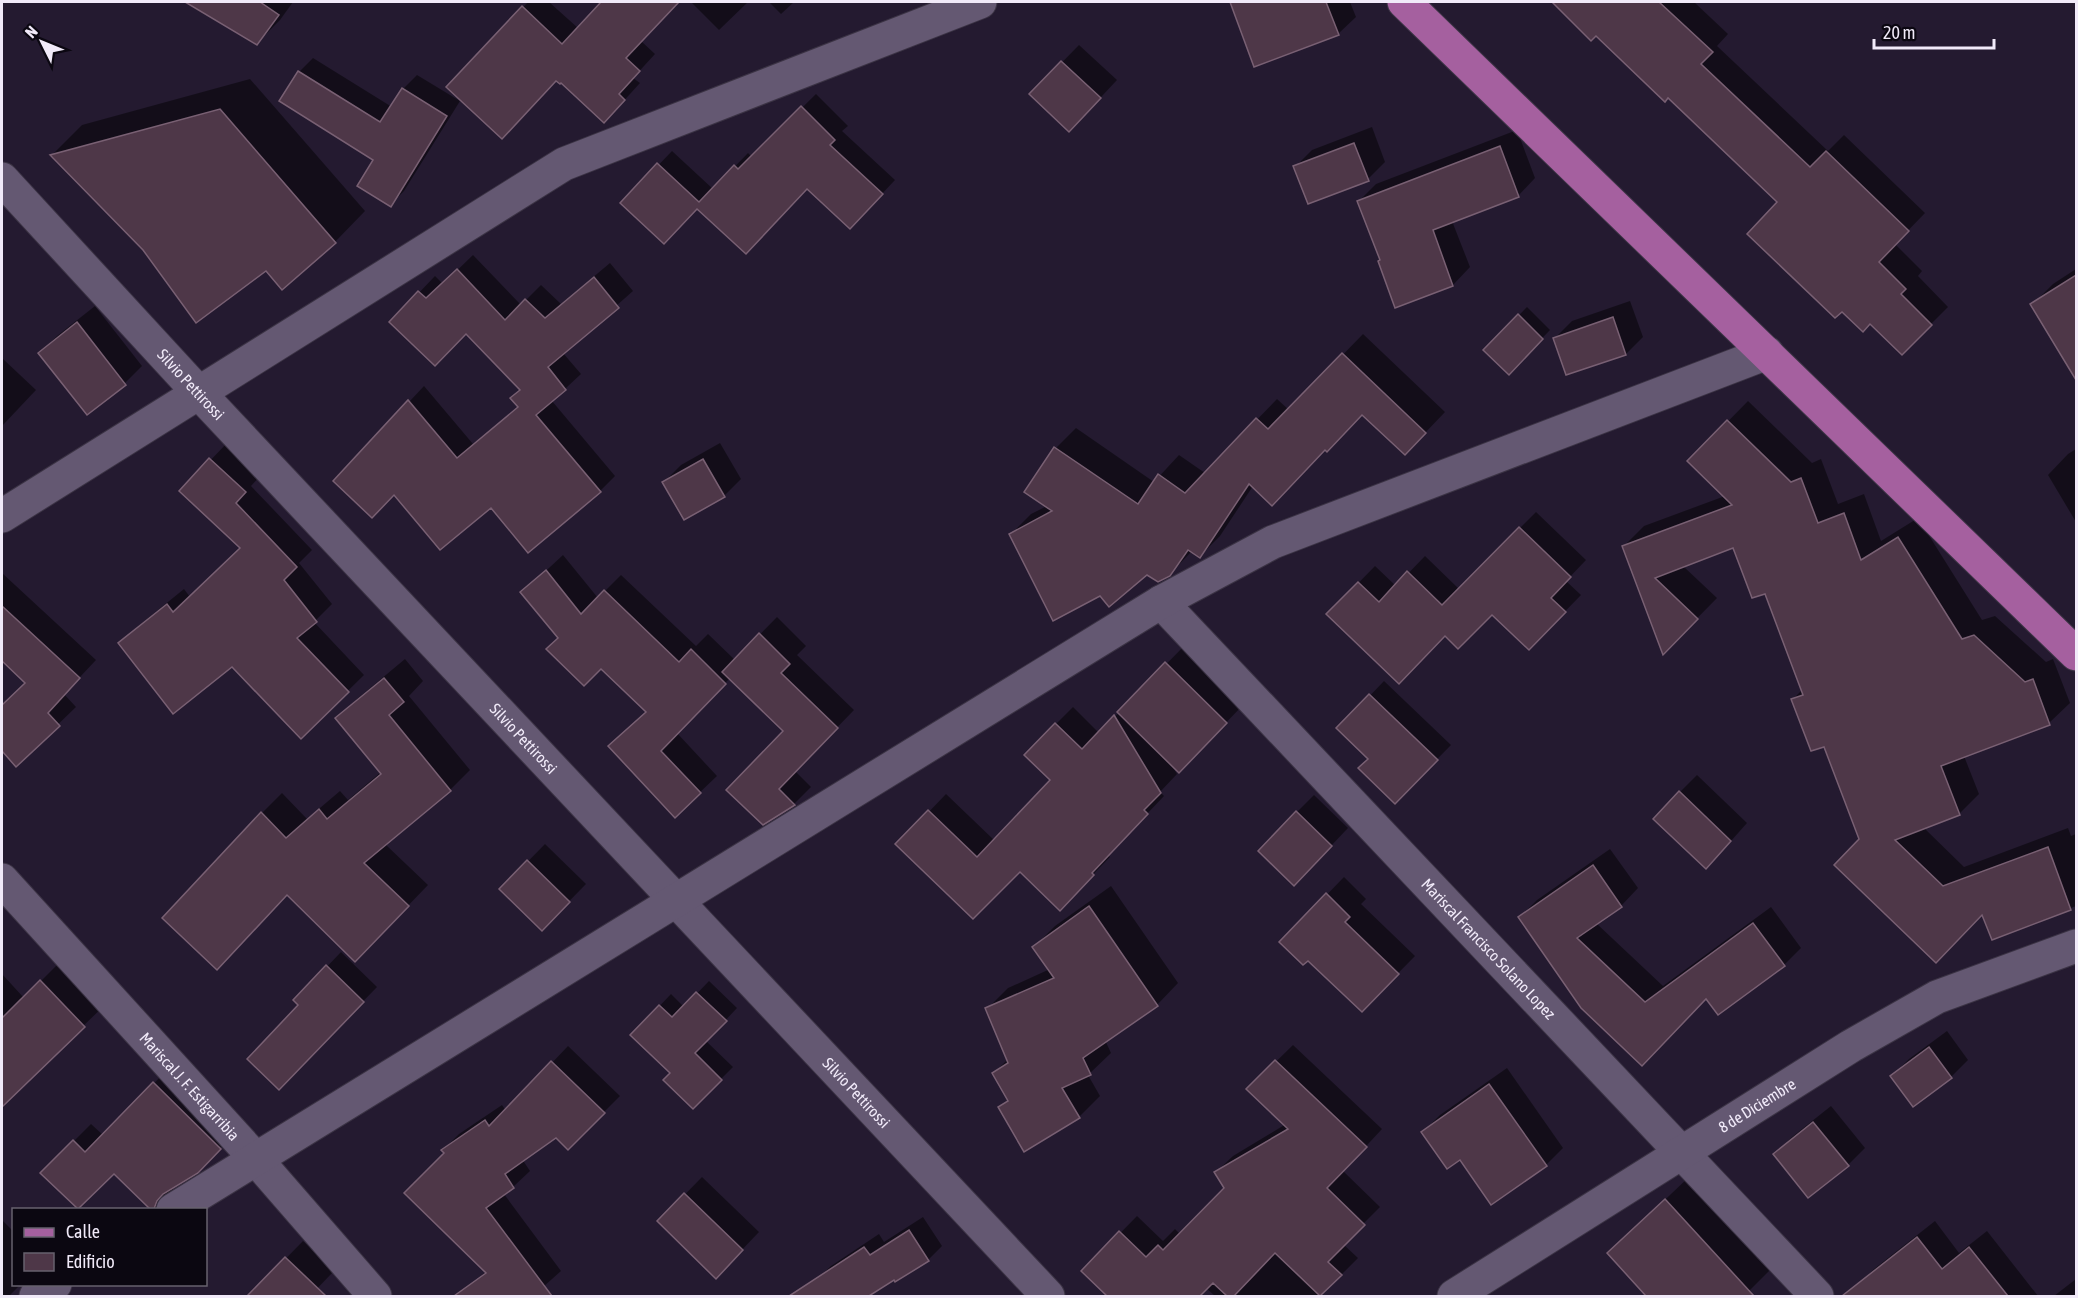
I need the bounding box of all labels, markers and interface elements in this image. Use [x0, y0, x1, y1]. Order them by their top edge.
north arrow [12, 12, 72, 72]
scale bar [1874, 12, 1994, 50]
text: N [21, 22, 41, 41]
text: 20 m [1883, 22, 1915, 43]
street label: Silvio Pettirossi [154, 345, 228, 423]
street label: Silvio Pettirossi [487, 700, 561, 777]
street label: Mariscal Francisco Solano Lopez [1418, 875, 1559, 1023]
street label: Mariscal J. F. Estigarribia [136, 1029, 243, 1144]
street label: Silvio Pettirossi [819, 1054, 894, 1131]
street label: 8 de Diciembre [1715, 1074, 1799, 1136]
legend [12, 1208, 207, 1286]
text: Calle [66, 1221, 100, 1242]
text: Edificio [66, 1251, 115, 1272]

